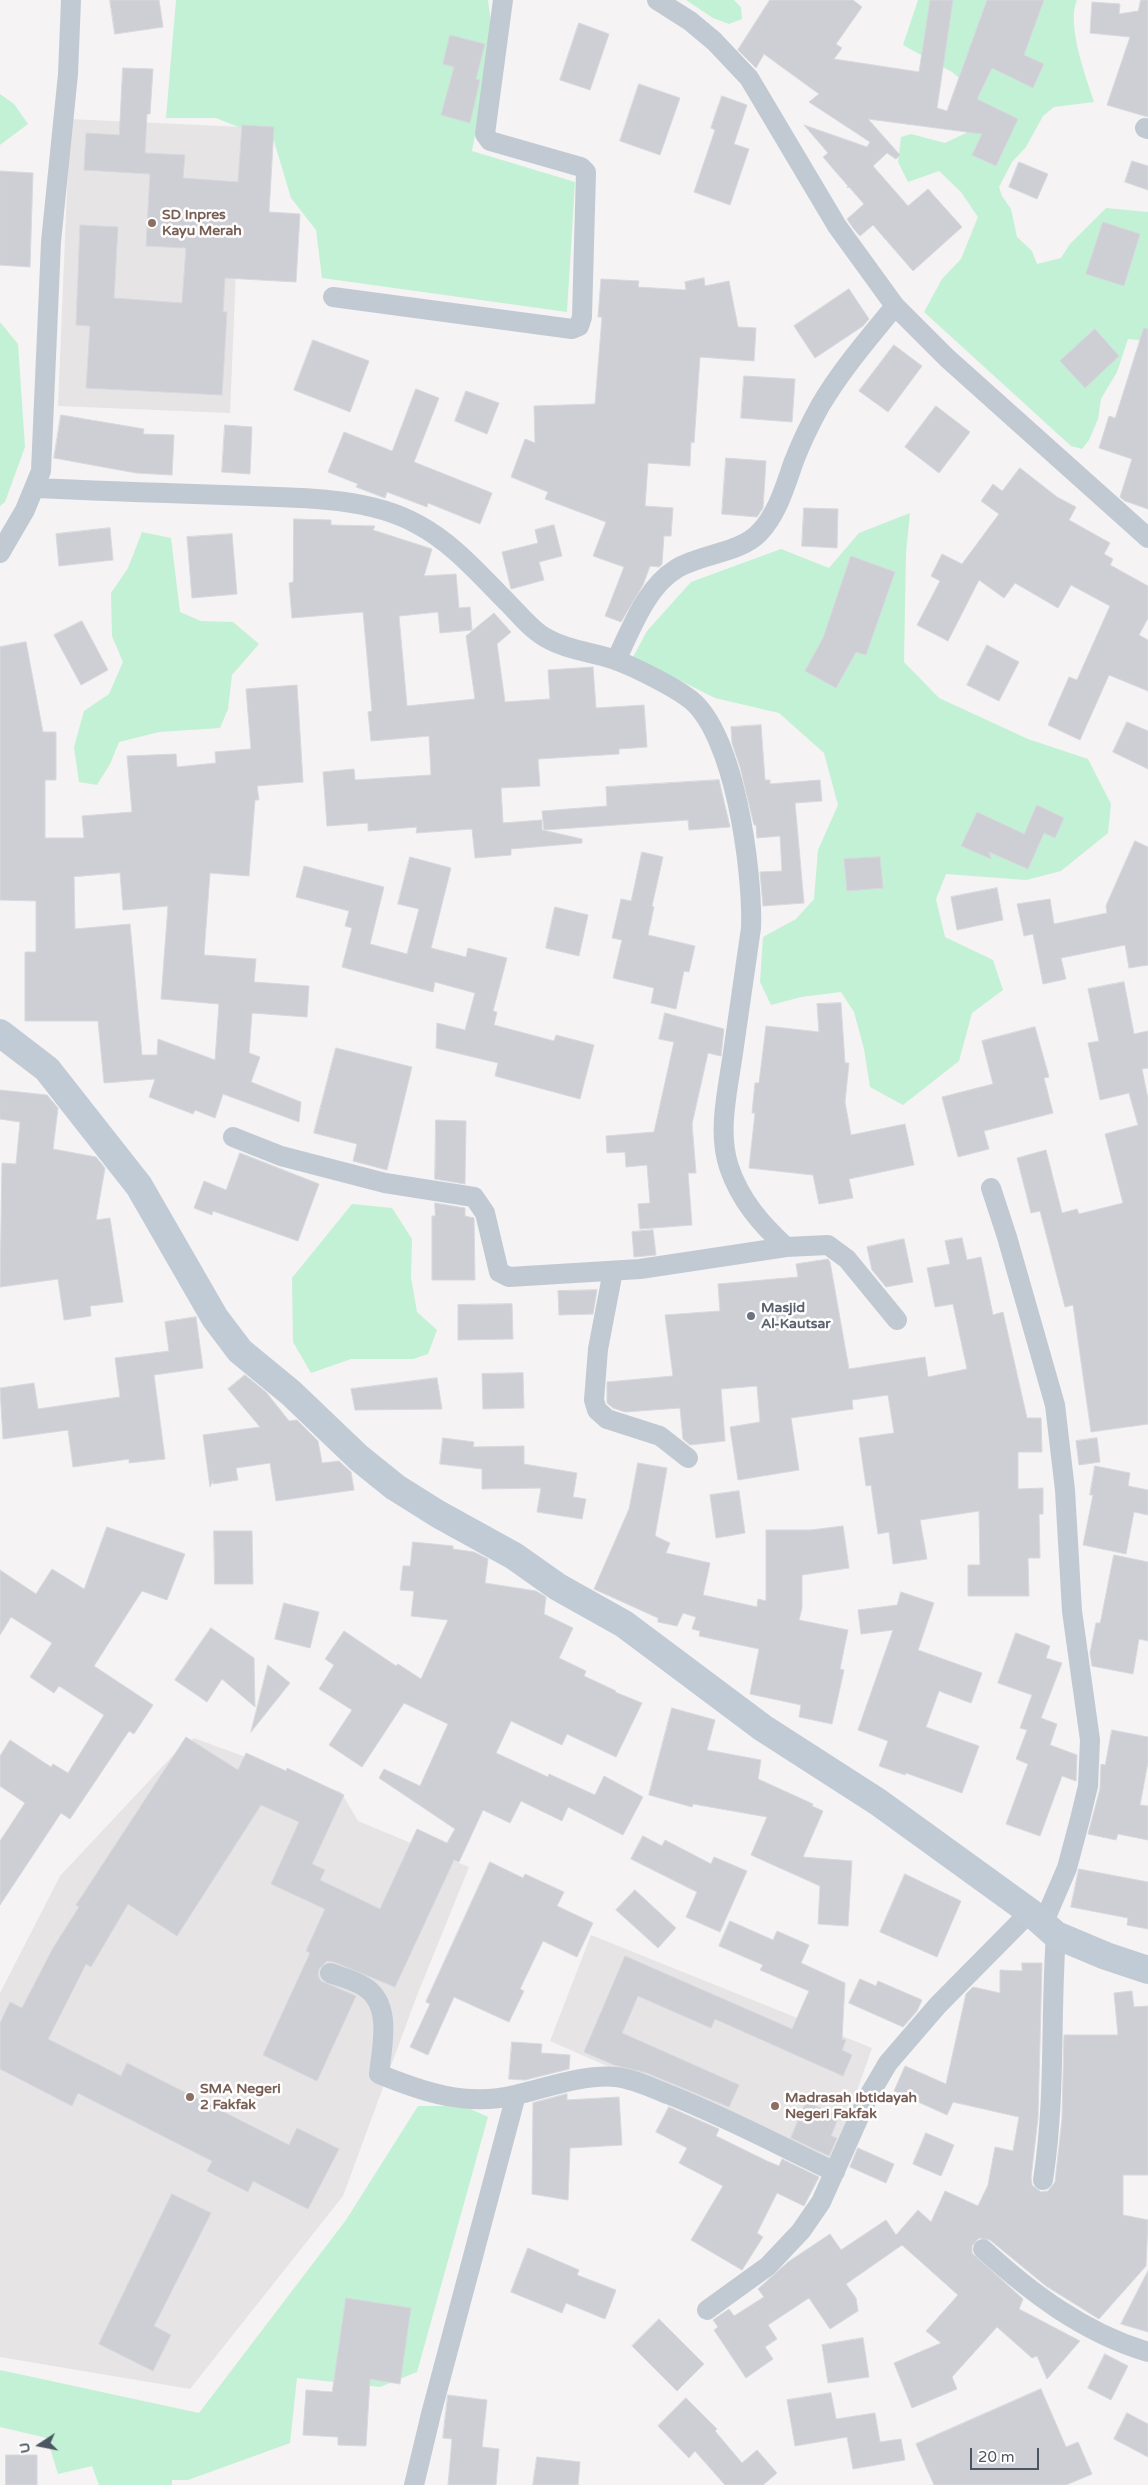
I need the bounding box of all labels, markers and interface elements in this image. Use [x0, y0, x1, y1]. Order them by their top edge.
place label: SD Inpres Kayu Merah [162, 207, 242, 240]
marker: SD Inpres Kayu Merah [146, 217, 158, 229]
place label: Masjid Al-Kautsar [761, 1300, 831, 1332]
marker: Masjid Al-Kautsar [745, 1310, 757, 1322]
place label: SMA Negeri 2 Fakfak [200, 2081, 281, 2114]
place label: Madrasah Ibtidayah Negeri Fakfak [785, 2090, 917, 2122]
marker: SMA Negeri 2 Fakfak [184, 2091, 196, 2103]
marker: Madrasah Ibtidayah Negeri Fakfak [769, 2100, 781, 2112]
north arrow [15, 2420, 65, 2470]
scale bar [973, 2438, 1042, 2470]
text: U [15, 2441, 34, 2455]
text: 20 m [978, 2448, 1015, 2466]

